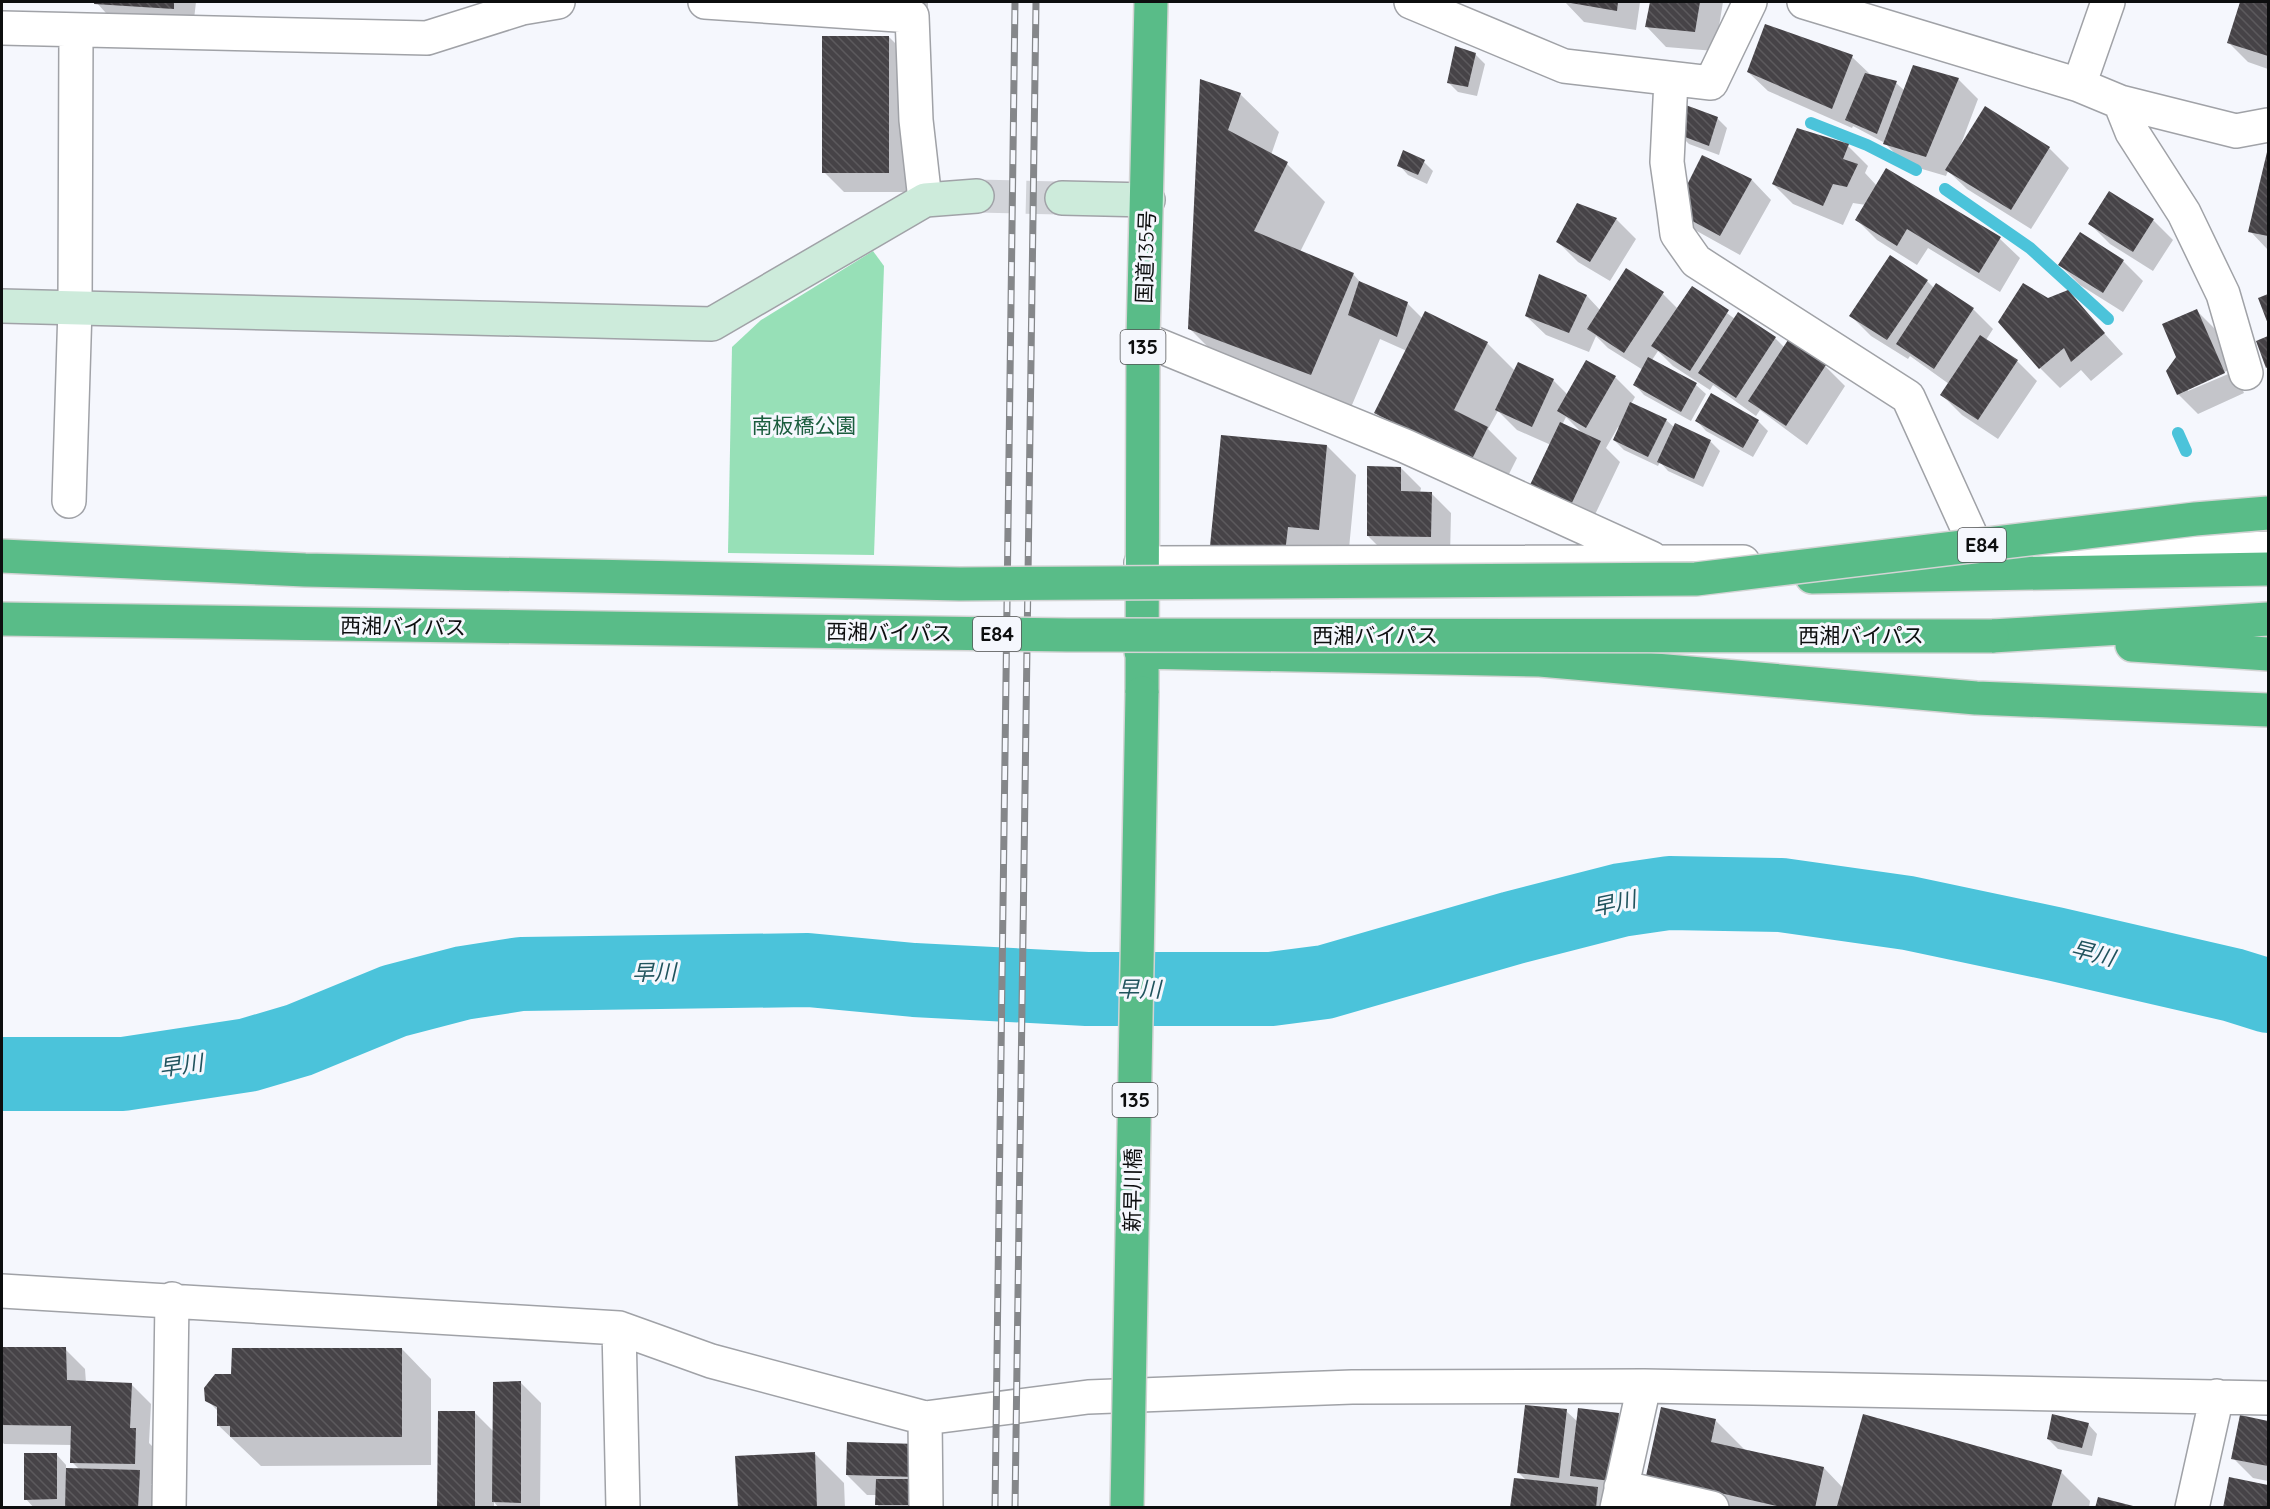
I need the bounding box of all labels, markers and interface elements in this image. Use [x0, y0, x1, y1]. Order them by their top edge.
street label: 国道135号 [1130, 210, 1160, 304]
road number: 135 [1120, 330, 1166, 364]
park label: 南板橋公園 [752, 412, 857, 438]
road number: E84 [1958, 528, 2006, 562]
street label: 西湘バイパス [340, 612, 466, 640]
road number: E84 [973, 617, 1021, 651]
street label: 西湘バイパス [826, 618, 952, 646]
street label: 西湘バイパス [1312, 622, 1438, 648]
street label: 西湘バイパス [1798, 622, 1924, 648]
water label: 早川 [1590, 884, 1640, 921]
water label: 早川 [2068, 934, 2120, 972]
water label: 早川 [632, 958, 678, 986]
water label: 早川 [1117, 975, 1163, 1003]
water label: 早川 [157, 1048, 207, 1082]
road number: 135 [1112, 1083, 1158, 1117]
street label: 新早川橋 [1118, 1148, 1146, 1232]

